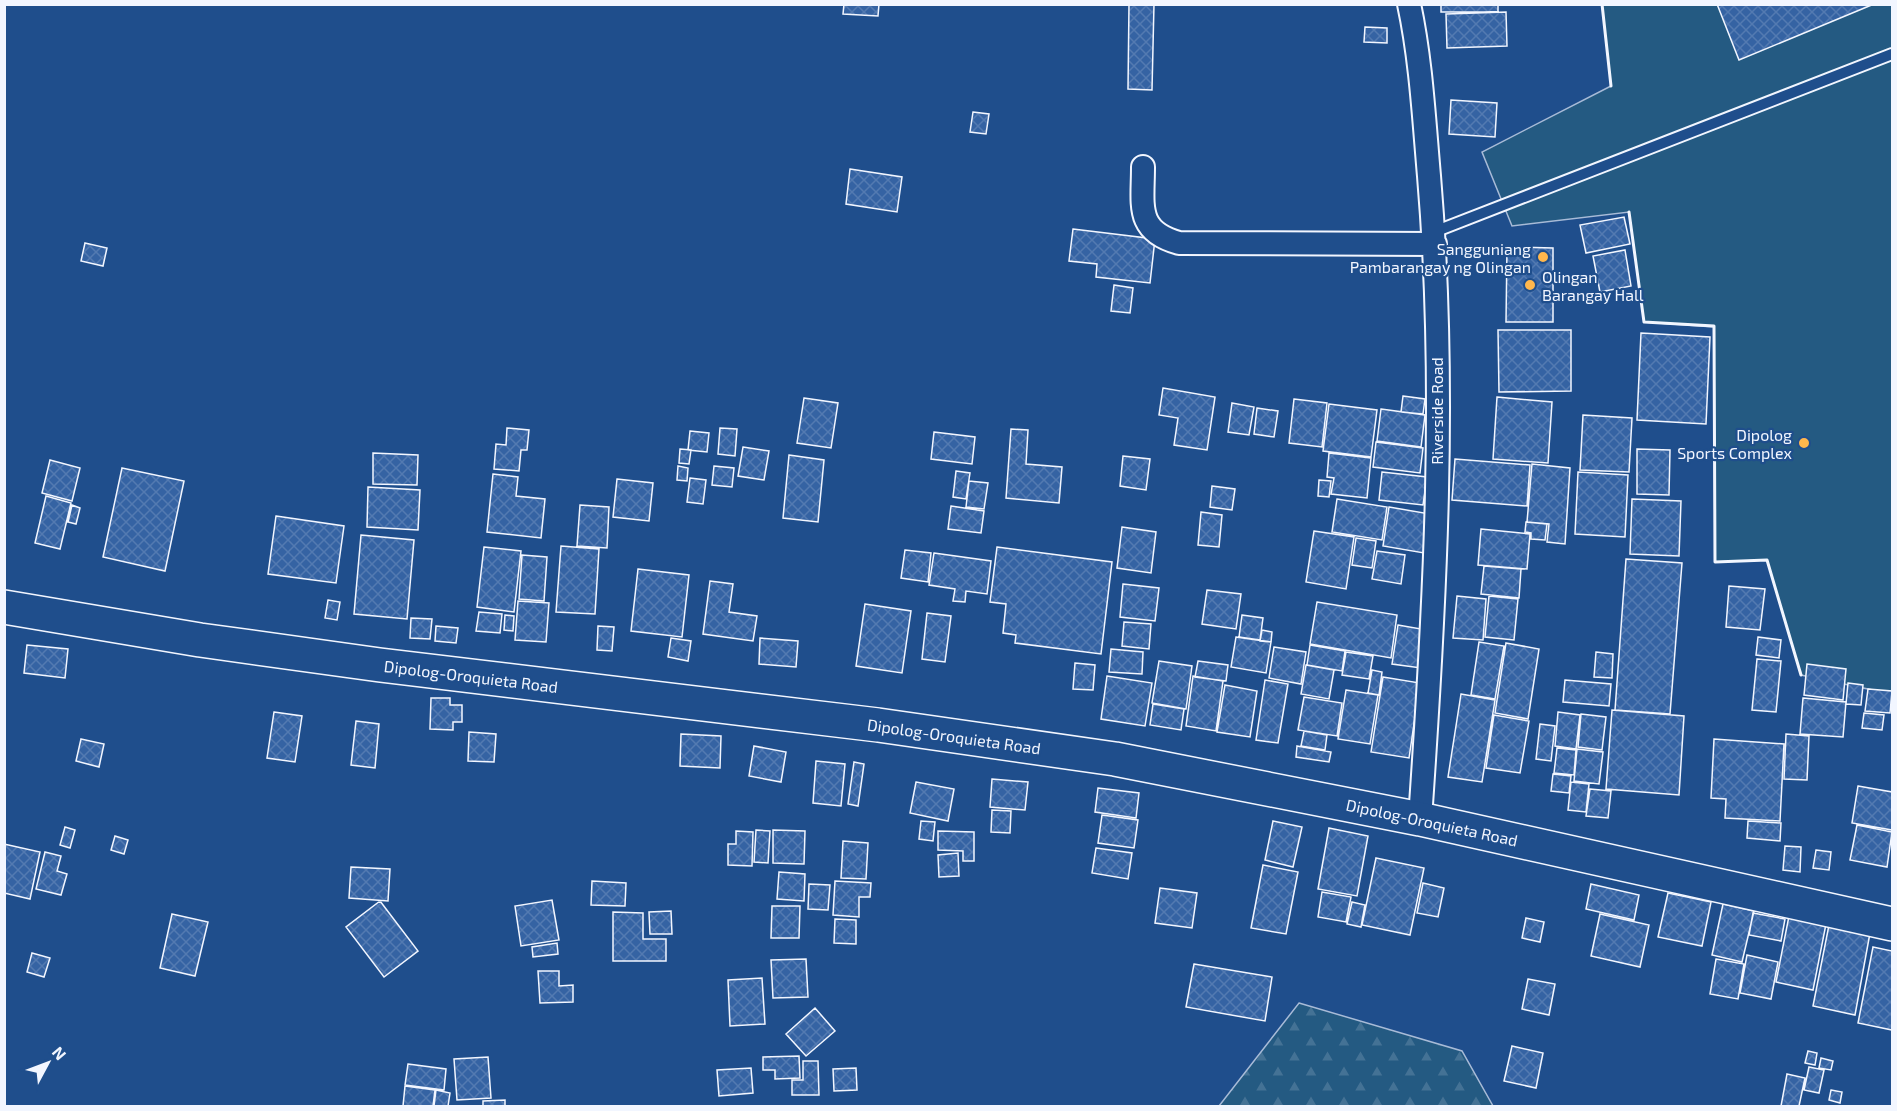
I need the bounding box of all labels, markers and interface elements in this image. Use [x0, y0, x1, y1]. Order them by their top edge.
place label: Sangguniang Pambarangay ng Olingan [1350, 239, 1531, 276]
marker: Sangguniang Pambarangay ng Olingan [1536, 250, 1550, 264]
place label: Olingan Barangay Hall [1542, 267, 1644, 304]
marker: Olingan Barangay Hall [1523, 278, 1537, 292]
street label: Riverside Road [1427, 357, 1446, 465]
place label: Dipolog Sports Complex [1677, 425, 1793, 462]
marker: Dipolog Sports Complex [1797, 436, 1811, 450]
street label: Dipolog-Oroquieta Road [383, 656, 559, 696]
street label: Dipolog-Oroquieta Road [866, 714, 1042, 758]
street label: Dipolog-Oroquieta Road [1344, 795, 1520, 849]
north arrow [18, 1033, 78, 1093]
text: N [49, 1042, 71, 1063]

